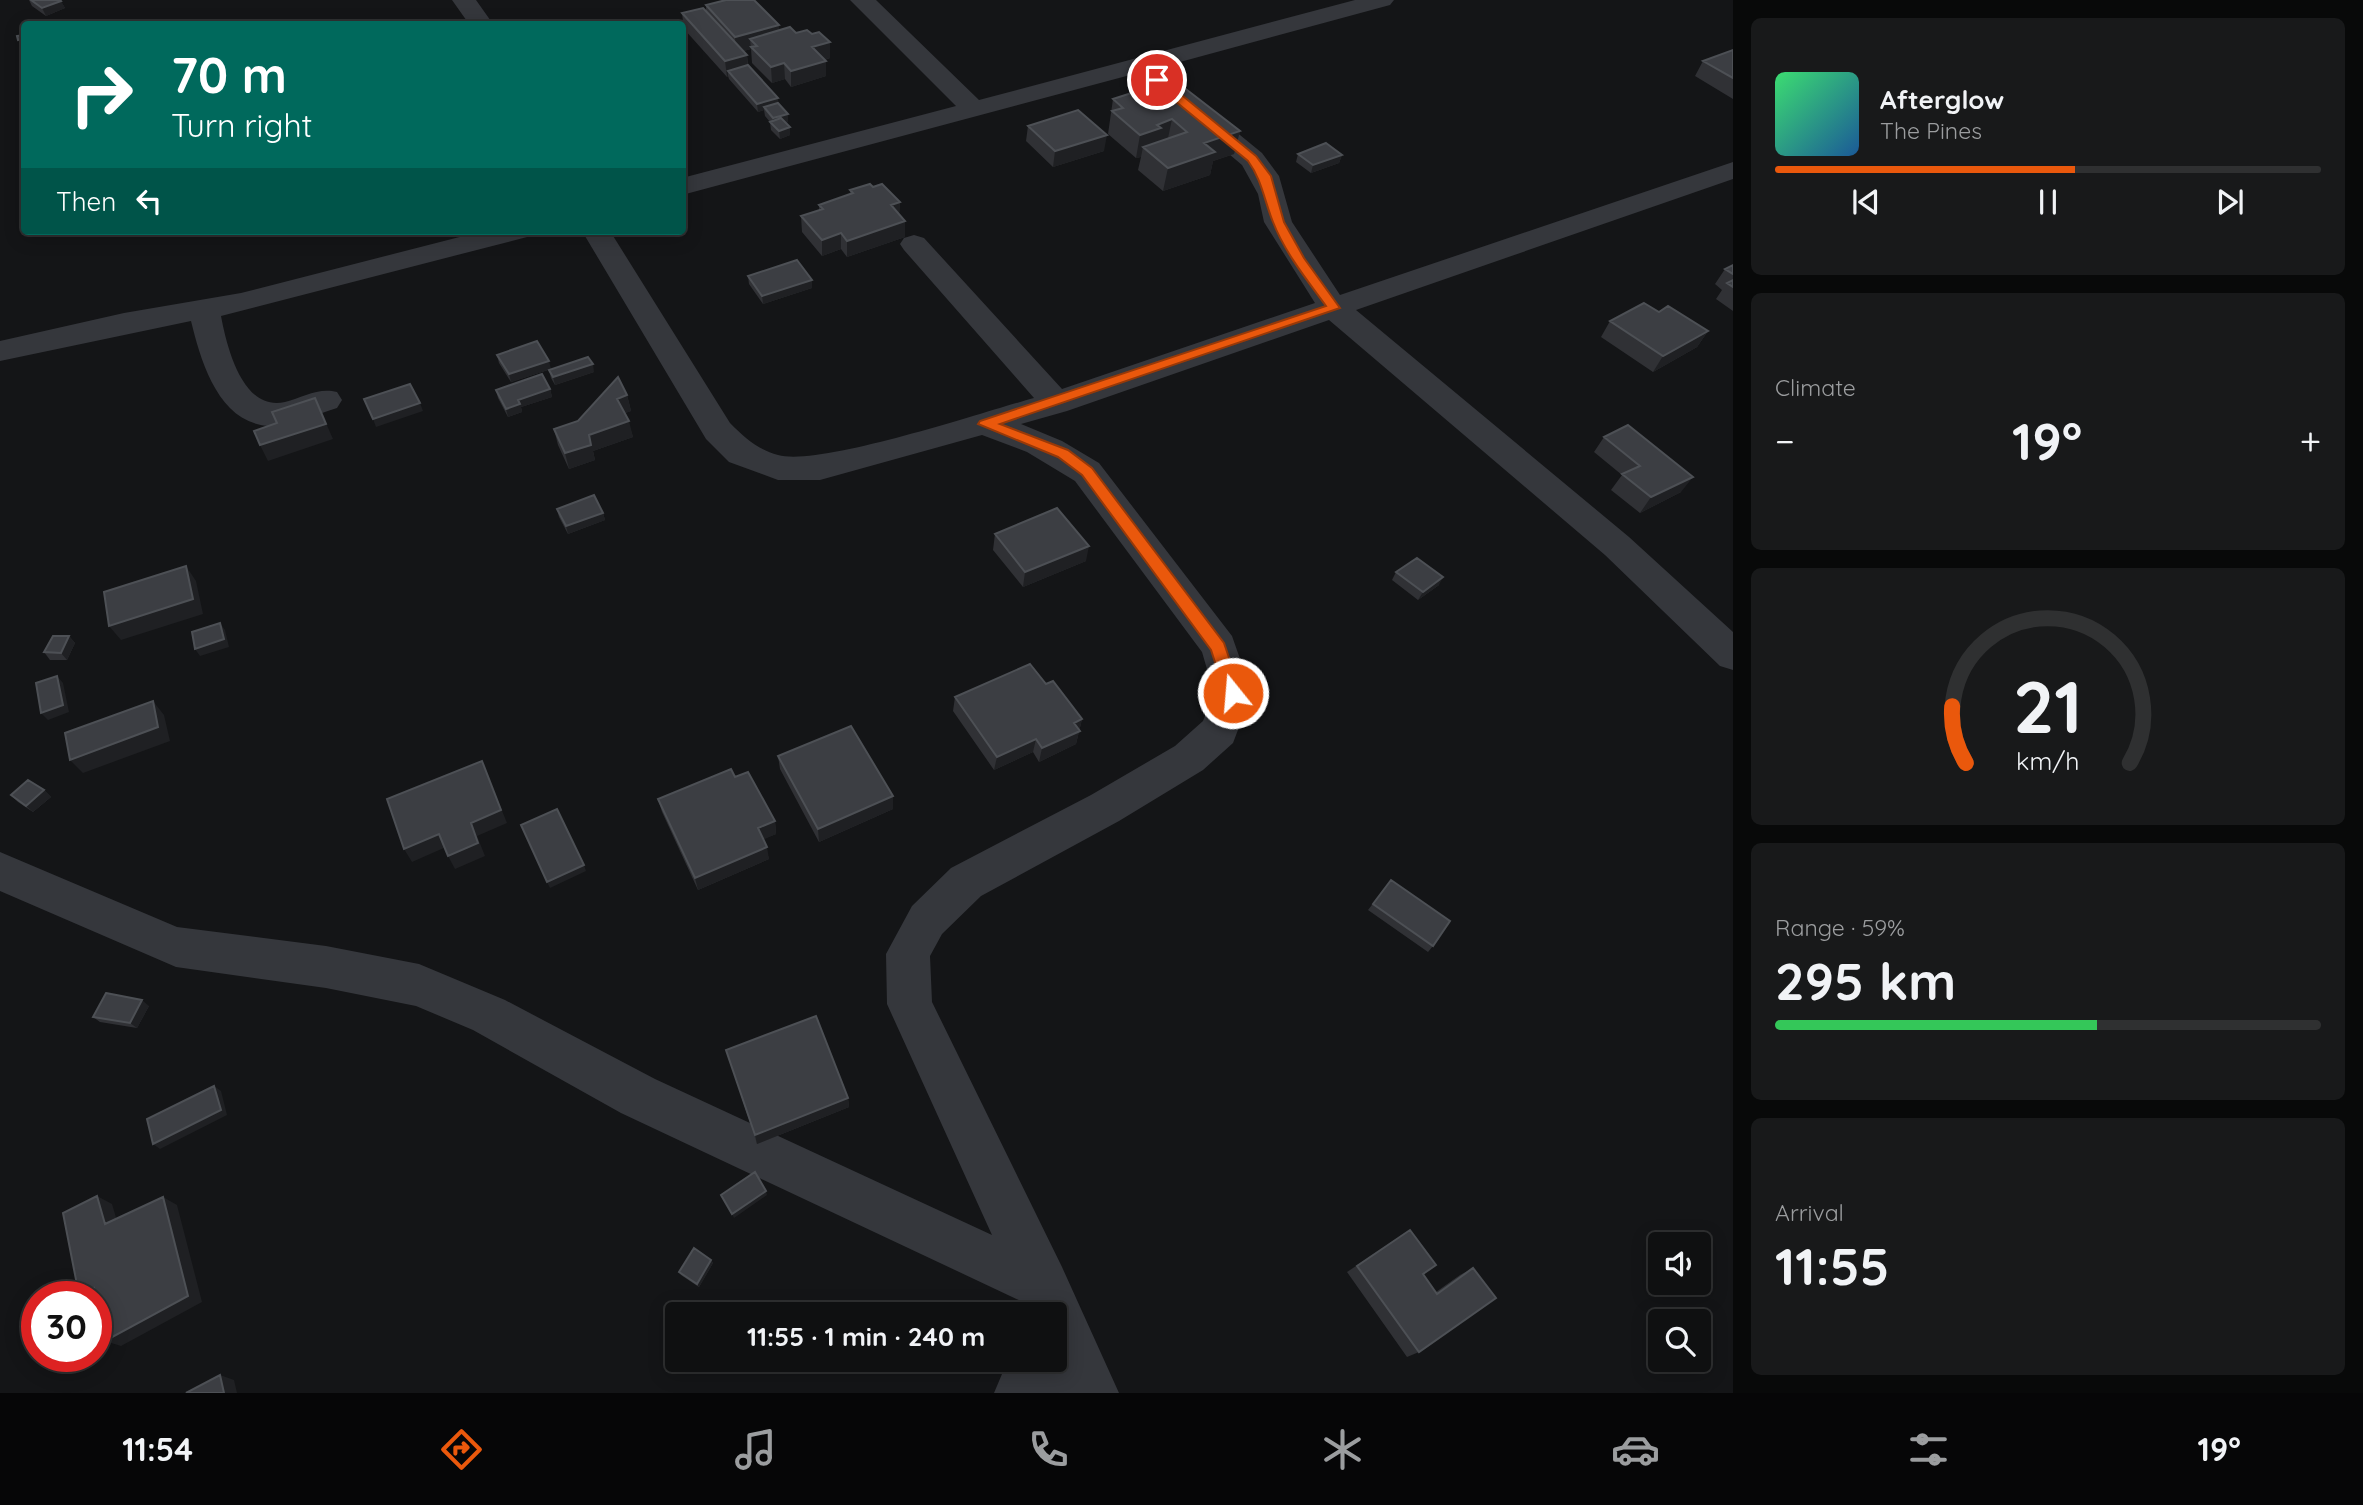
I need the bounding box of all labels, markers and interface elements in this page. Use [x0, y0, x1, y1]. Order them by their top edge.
text: 70 m [171, 44, 287, 105]
icon: right [56, 49, 147, 140]
pin [1127, 50, 1187, 110]
icon: arrive [1138, 61, 1176, 99]
text: Afterglow [1880, 83, 2004, 116]
text: Turn right [171, 105, 312, 145]
text: The Pines [1880, 116, 1982, 145]
icon: left [130, 182, 168, 220]
icon: previous [1847, 183, 1885, 221]
icon: pause [2029, 183, 2067, 221]
icon: next [2211, 183, 2249, 221]
text: Then [56, 185, 116, 218]
text: Climate [1775, 373, 1856, 402]
text: 19° [2012, 408, 2082, 473]
text: − [1775, 417, 1795, 465]
text: + [2300, 417, 2321, 465]
position arrow [1196, 656, 1270, 730]
text: 21 [2013, 660, 2083, 751]
text: km/h [2016, 744, 2080, 775]
text: Range · 59% [1775, 913, 1905, 942]
text: 295 km [1775, 948, 1956, 1013]
text: Arrival [1775, 1198, 1844, 1227]
map controls [1648, 1232, 1711, 1372]
button: sound [1648, 1232, 1711, 1295]
text: 11:55 [1775, 1233, 1890, 1298]
speed limit sign: 30 [21, 1281, 112, 1372]
button: search [1648, 1309, 1711, 1372]
text: 11:55 · 1 min · 240 m [747, 1320, 985, 1353]
icon: directions [437, 1425, 486, 1474]
icon: music [731, 1425, 780, 1474]
icon: phone [1024, 1425, 1073, 1474]
icon: climate [1318, 1425, 1367, 1474]
icon: car [1611, 1425, 1660, 1474]
icon: filters [1904, 1425, 1953, 1474]
text: 11:54 [122, 1429, 193, 1469]
text: 19° [2198, 1429, 2241, 1469]

